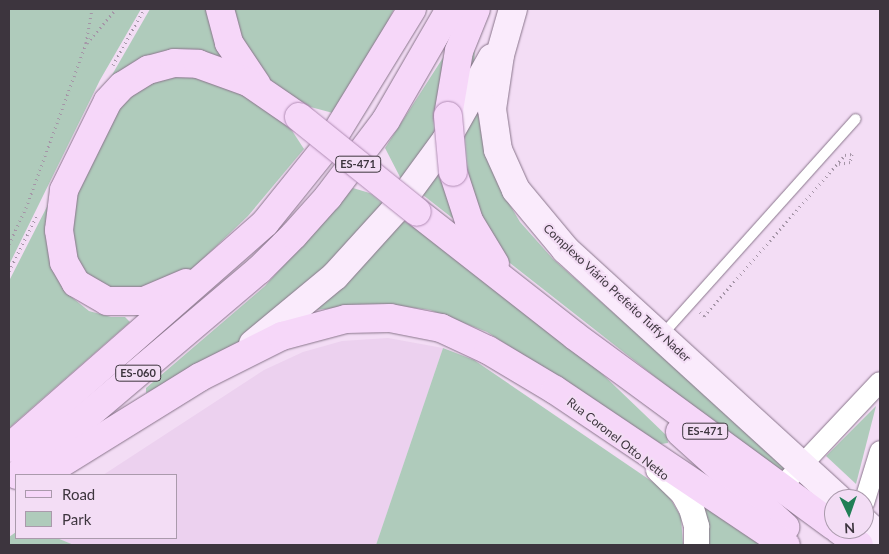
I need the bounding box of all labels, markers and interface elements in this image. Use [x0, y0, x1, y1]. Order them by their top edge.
road number: ES-471 [334, 156, 382, 172]
street label: Complexo Viário Prefeito Tuffy Nader [540, 221, 694, 365]
road number: ES-060 [114, 364, 162, 382]
street label: Rua Coronel Otto Netto [564, 395, 672, 483]
road number: ES-471 [681, 422, 729, 440]
legend [15, 474, 178, 539]
text: Road [62, 485, 95, 503]
north arrow [824, 489, 874, 539]
text: Park [62, 510, 91, 528]
text: N [844, 520, 856, 537]

